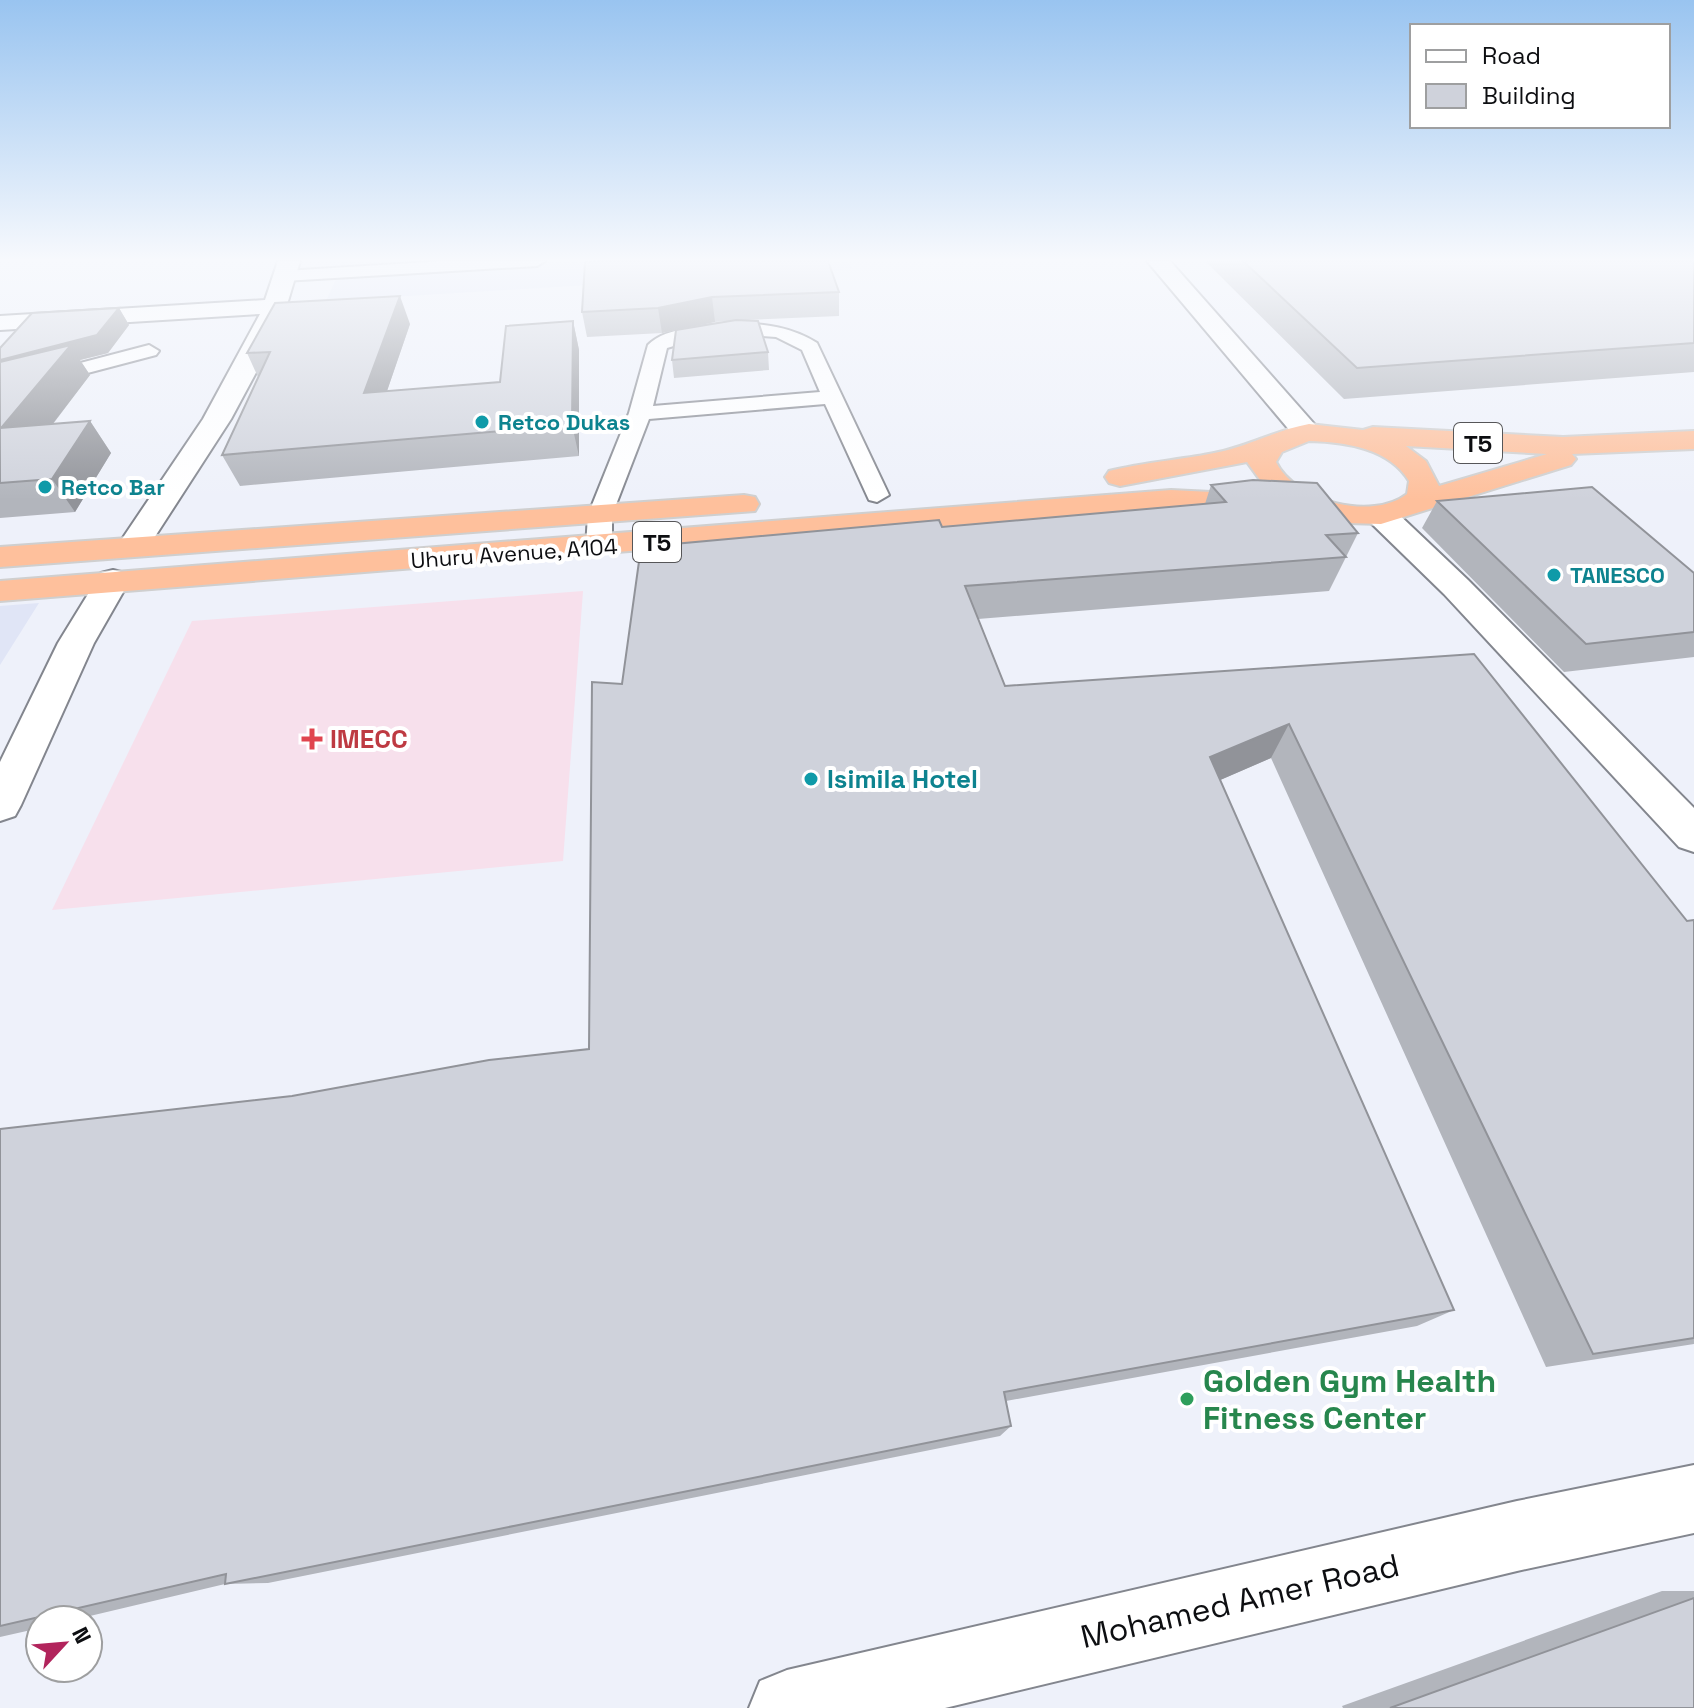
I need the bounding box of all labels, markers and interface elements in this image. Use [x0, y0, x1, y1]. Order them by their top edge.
legend [1410, 24, 1670, 128]
text: Road [1482, 40, 1541, 71]
text: Building [1482, 80, 1576, 111]
place label: Retco Dukas [498, 408, 630, 436]
marker: Retco Dukas [473, 413, 491, 431]
road number: T5 [1454, 423, 1502, 463]
place label: Retco Bar [61, 473, 165, 501]
marker: Retco Bar [36, 478, 54, 496]
road number: T5 [633, 522, 681, 562]
street label: Uhuru Avenue, A104 [410, 532, 619, 574]
place label: TANESCO [1570, 561, 1665, 589]
marker: TANESCO [1545, 566, 1563, 584]
place label: IMECC [330, 722, 408, 756]
marker: IMECC [301, 728, 323, 750]
place label: Isimila Hotel [827, 762, 978, 796]
marker: Isimila Hotel [802, 770, 820, 788]
place label: Golden Gym Health Fitness Center [1203, 1361, 1496, 1438]
marker: Golden Gym Health Fitness Center [1178, 1390, 1196, 1408]
street label: Mohamed Amer Road [1077, 1545, 1403, 1657]
north arrow [24, 1604, 104, 1684]
text: N [66, 1622, 98, 1648]

